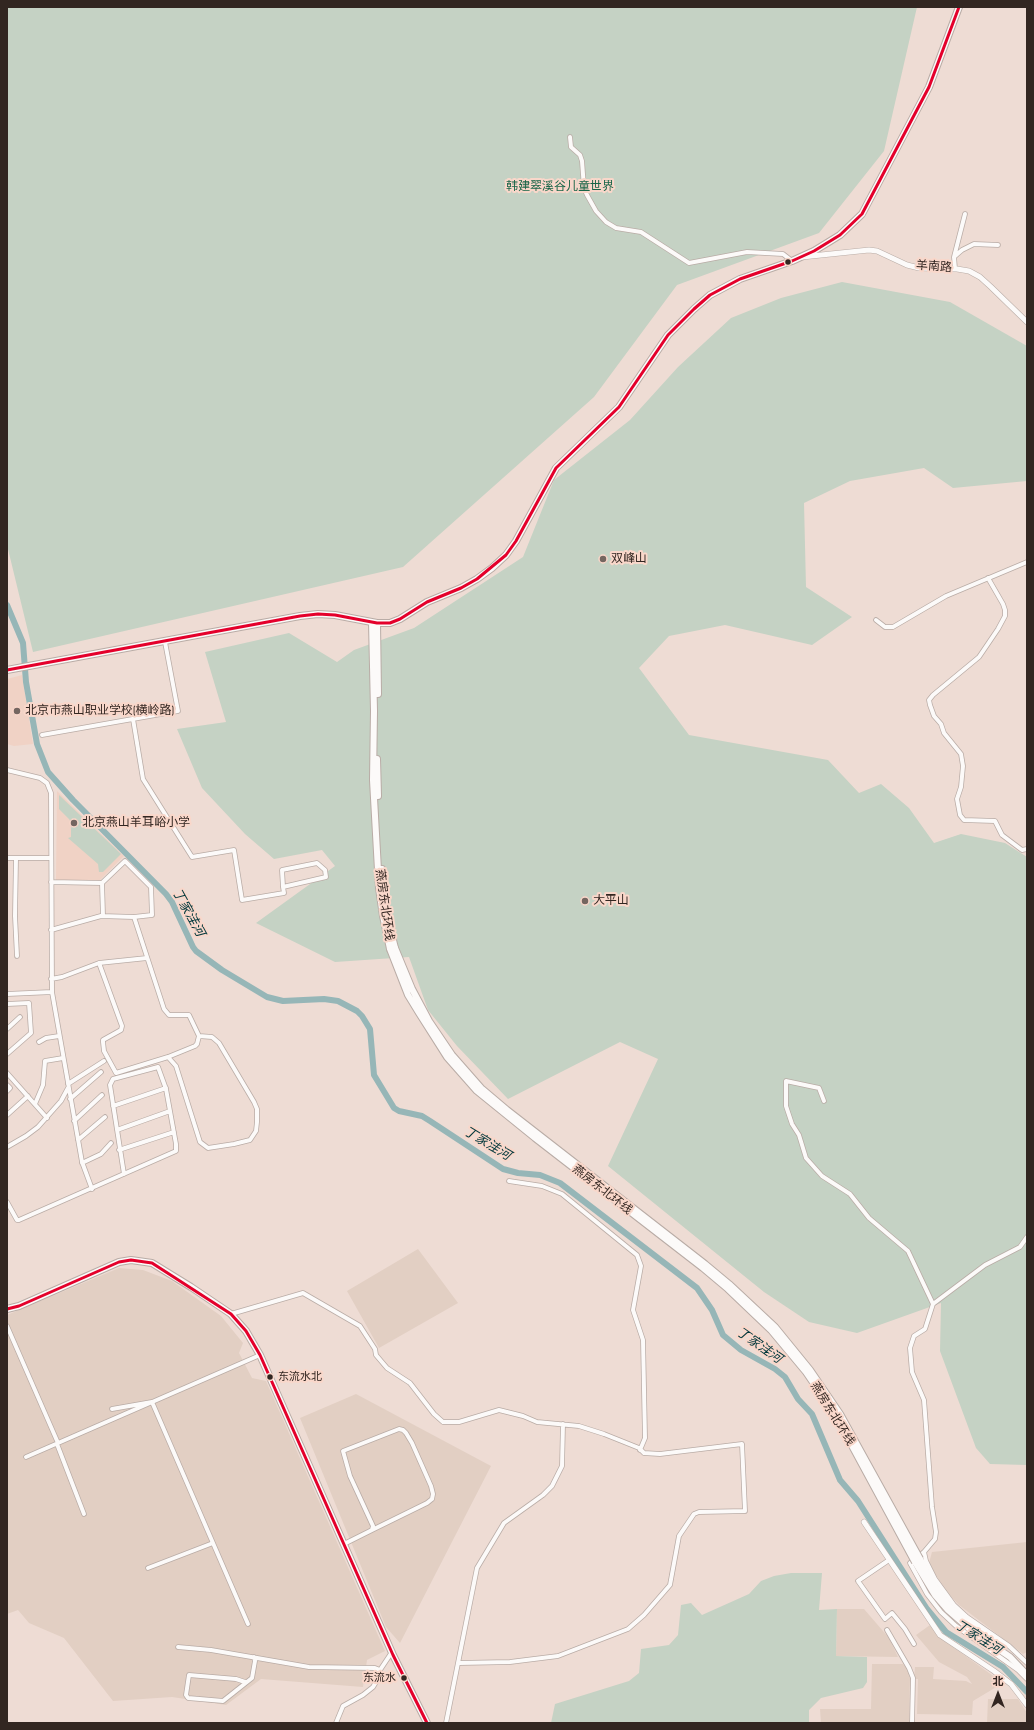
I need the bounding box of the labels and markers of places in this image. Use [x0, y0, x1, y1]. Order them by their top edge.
unlabelled marker [783, 257, 793, 267]
place label: 双峰山 [611, 552, 647, 566]
marker: 双峰山 [598, 554, 608, 564]
place label: 北京市燕山职业学校(横岭路) [25, 704, 174, 718]
marker: 北京市燕山职业学校(横岭路) [12, 706, 22, 716]
place label: 北京燕山羊耳峪小学 [82, 816, 190, 830]
marker: 北京燕山羊耳峪小学 [69, 818, 79, 828]
place label: 大平山 [593, 894, 629, 908]
marker: 大平山 [580, 896, 590, 906]
place label: 东流水北 [278, 1370, 322, 1384]
marker: 东流水北 [265, 1372, 275, 1382]
place label: 东流水 [363, 1671, 396, 1685]
marker: 东流水 [399, 1673, 409, 1683]

